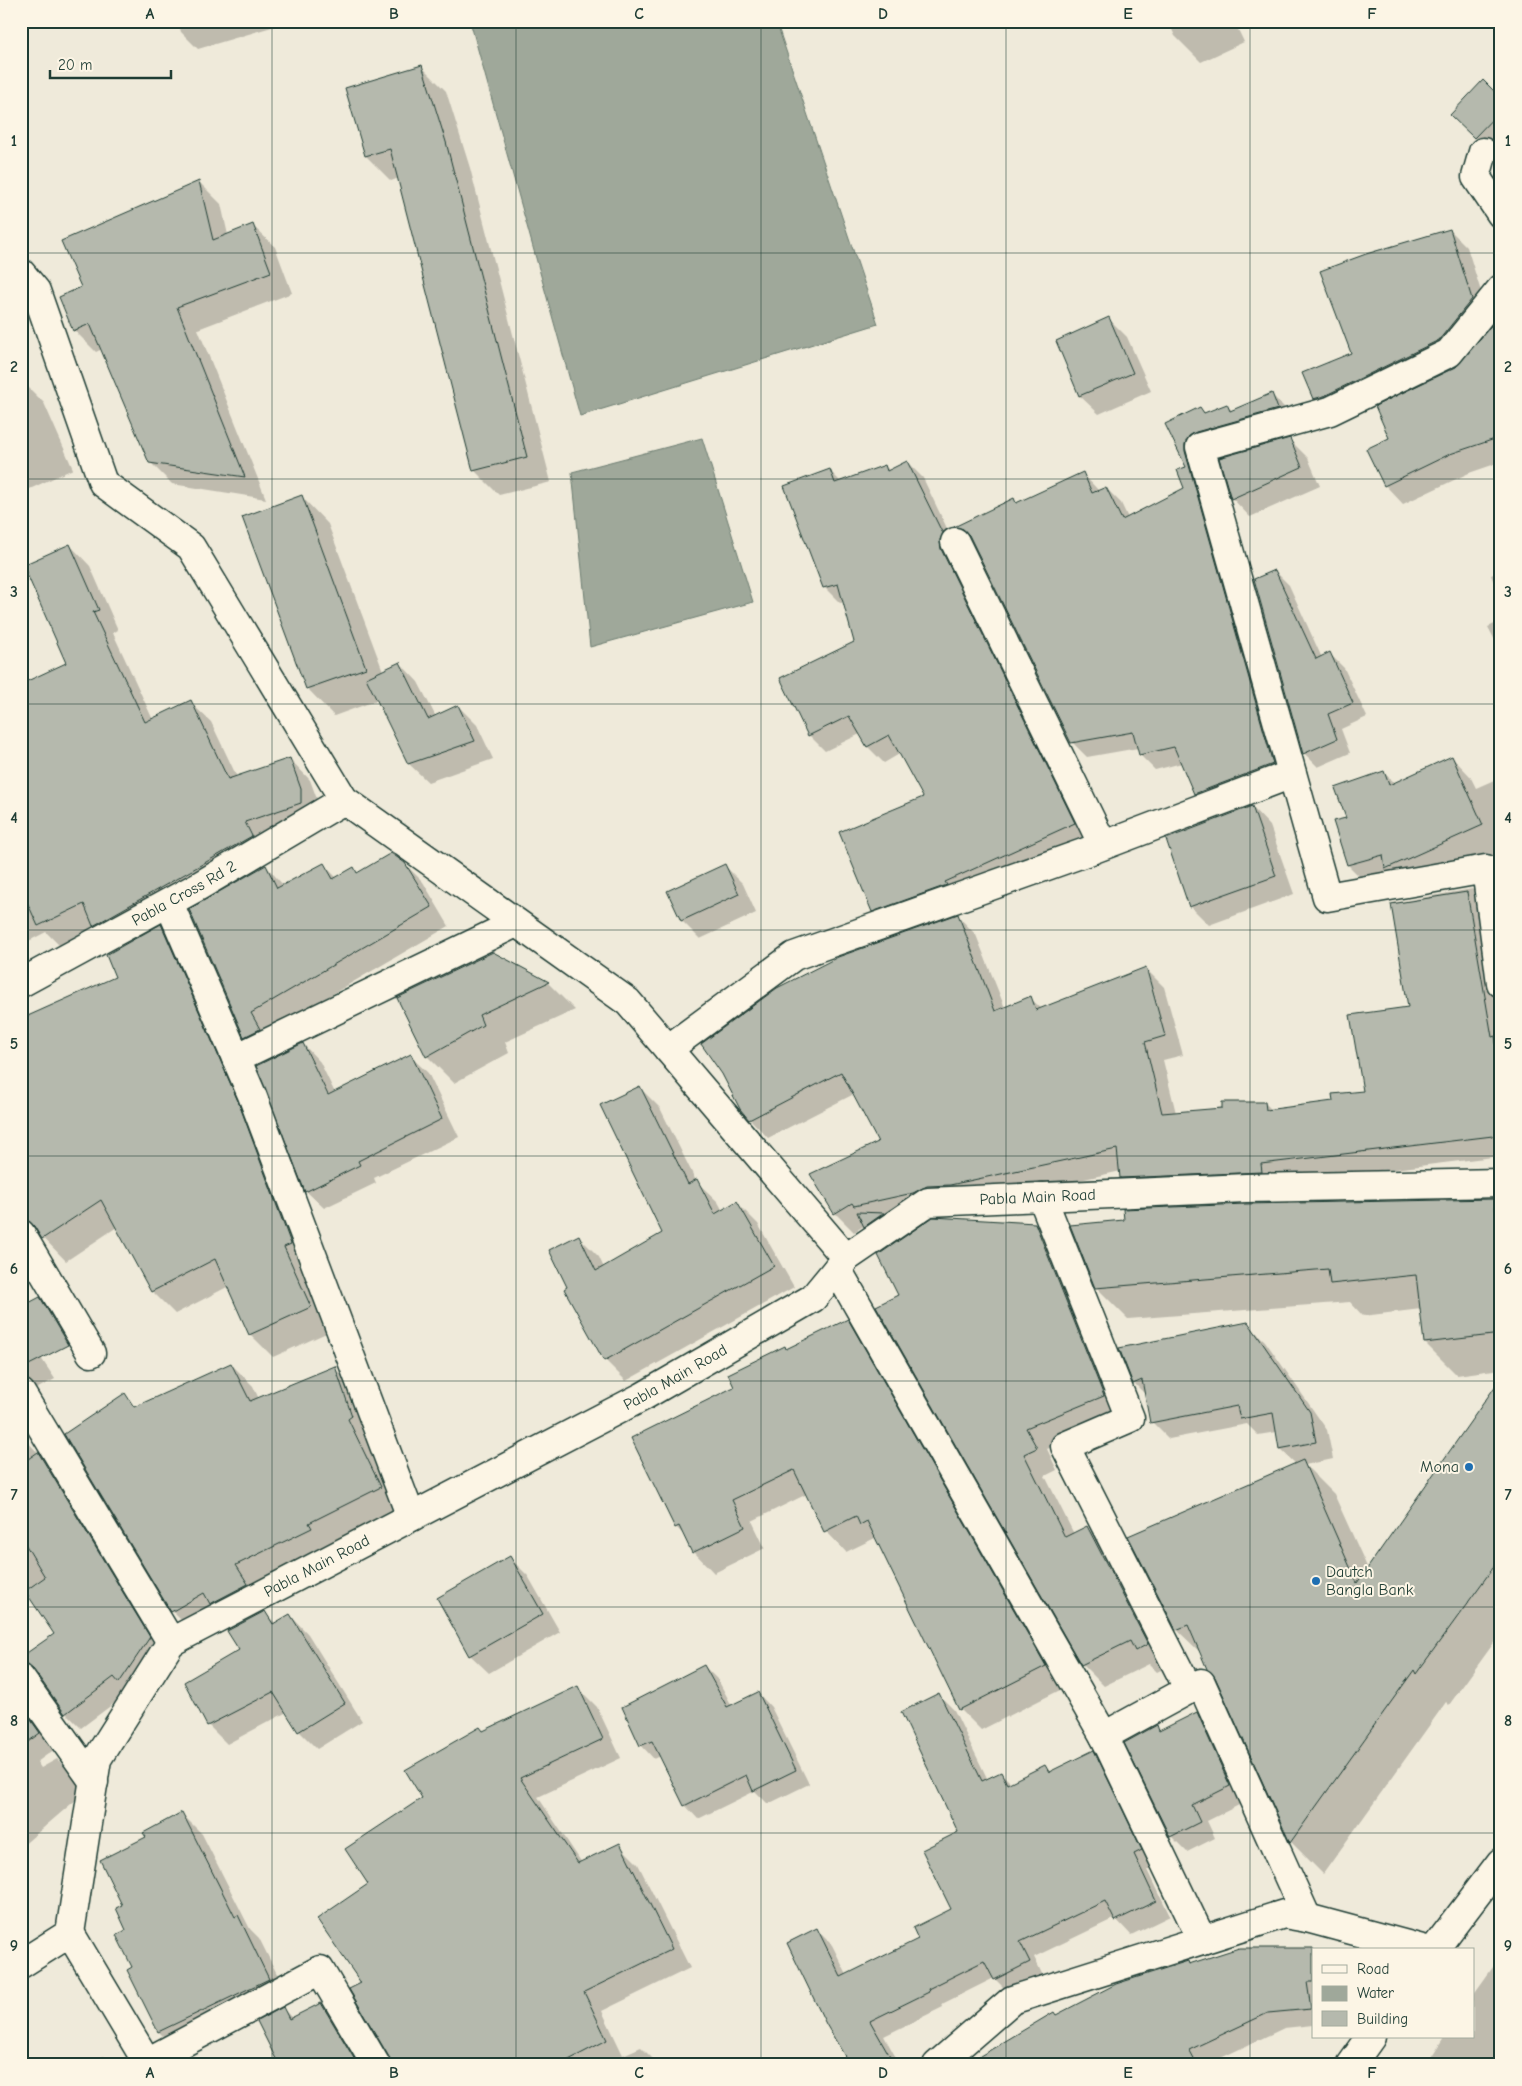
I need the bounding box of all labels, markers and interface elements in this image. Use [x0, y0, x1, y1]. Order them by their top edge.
text: A [146, 5, 155, 23]
text: B [389, 5, 399, 23]
text: C [634, 5, 644, 23]
text: D [878, 5, 888, 23]
text: E [1123, 5, 1133, 23]
text: F [1367, 5, 1377, 23]
scale bar [50, 48, 171, 80]
text: 20 m [58, 56, 92, 74]
text: 1 [11, 132, 17, 150]
text: 1 [1505, 132, 1511, 150]
text: 2 [10, 358, 18, 376]
text: 2 [1504, 358, 1512, 376]
text: 3 [10, 583, 18, 601]
text: 3 [1504, 583, 1512, 601]
text: 4 [10, 809, 18, 827]
text: 4 [1504, 809, 1512, 827]
street label: Pabla Cross Rd 2 [129, 857, 239, 930]
text: 5 [10, 1035, 18, 1053]
text: 5 [1504, 1035, 1512, 1053]
street label: Pabla Main Road [979, 1186, 1096, 1209]
text: 6 [10, 1260, 18, 1278]
text: 6 [1504, 1260, 1512, 1278]
street label: Pabla Main Road [620, 1341, 730, 1414]
place label: Mona [1420, 1458, 1459, 1476]
marker: Mona [1463, 1461, 1475, 1473]
text: 7 [10, 1486, 18, 1504]
text: 7 [1504, 1486, 1512, 1504]
street label: Pabla Main Road [261, 1531, 373, 1601]
place label: Dautch Bangla Bank [1326, 1563, 1414, 1599]
marker: Dautch Bangla Bank [1310, 1575, 1322, 1587]
text: 8 [10, 1712, 18, 1730]
text: 8 [1504, 1712, 1512, 1730]
text: 9 [10, 1937, 18, 1955]
text: 9 [1504, 1937, 1512, 1955]
legend [1312, 1948, 1474, 2038]
text: Road [1357, 1960, 1389, 1978]
text: Water [1357, 1984, 1394, 2002]
text: Building [1357, 2010, 1408, 2028]
text: A [146, 2064, 155, 2082]
text: B [389, 2064, 399, 2082]
text: C [634, 2064, 644, 2082]
text: D [878, 2064, 888, 2082]
text: E [1123, 2064, 1133, 2082]
text: F [1367, 2064, 1377, 2082]

